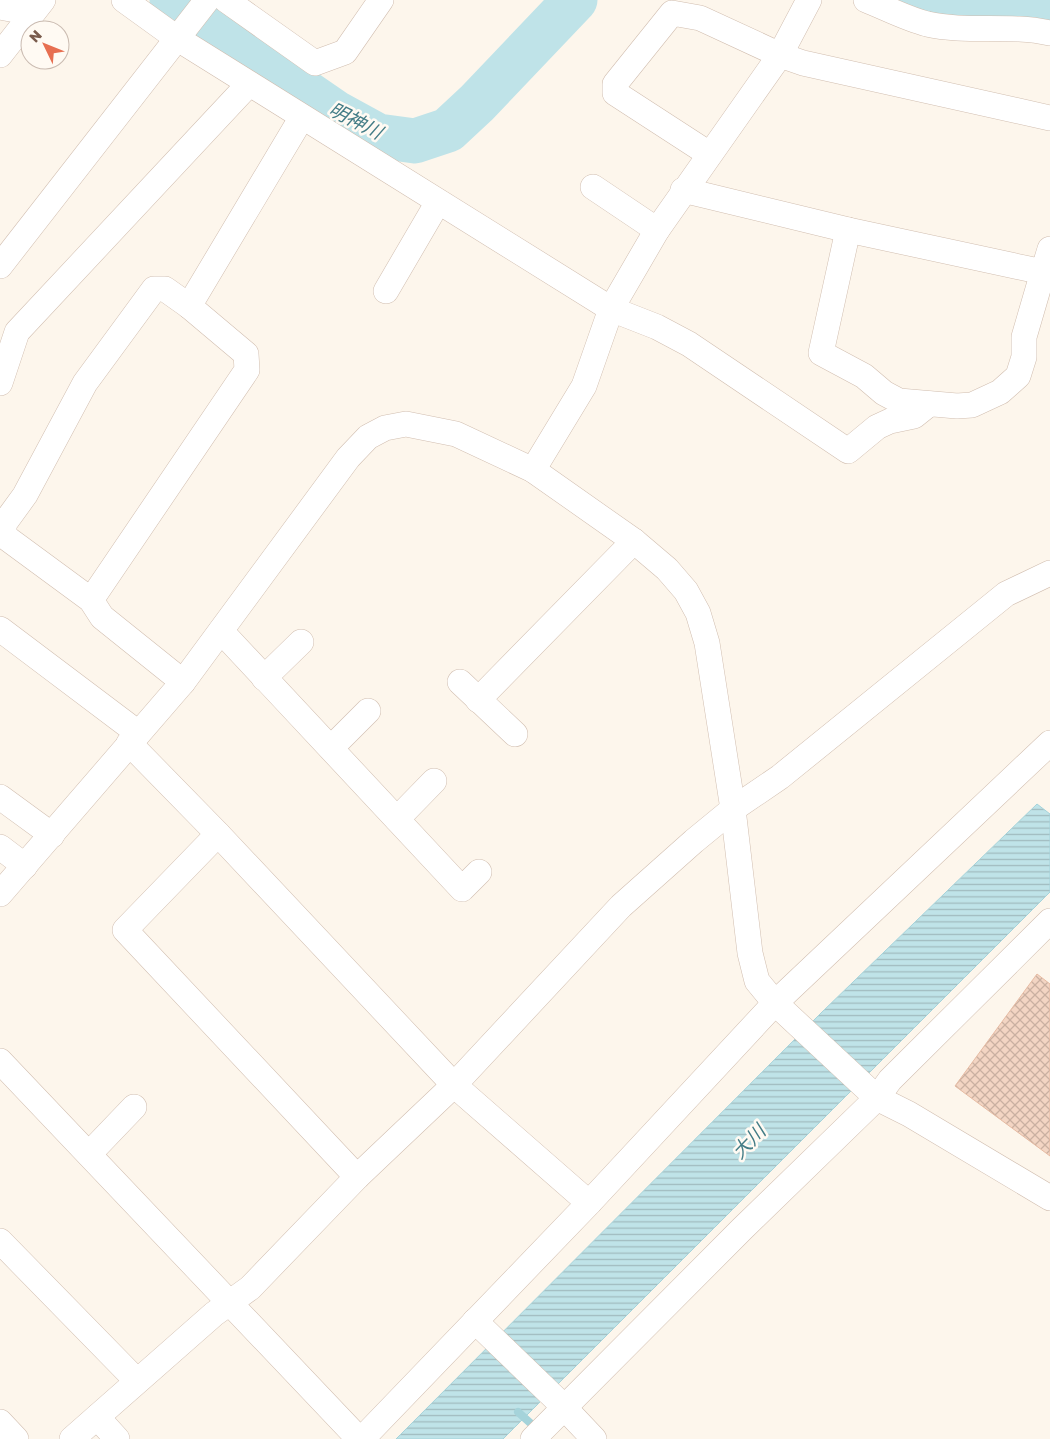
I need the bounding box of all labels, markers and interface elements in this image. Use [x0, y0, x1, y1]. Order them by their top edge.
north arrow [20, 20, 70, 70]
text: N [25, 26, 45, 45]
water label: 明神川 [325, 97, 388, 144]
water label: 大川 [727, 1118, 771, 1163]

